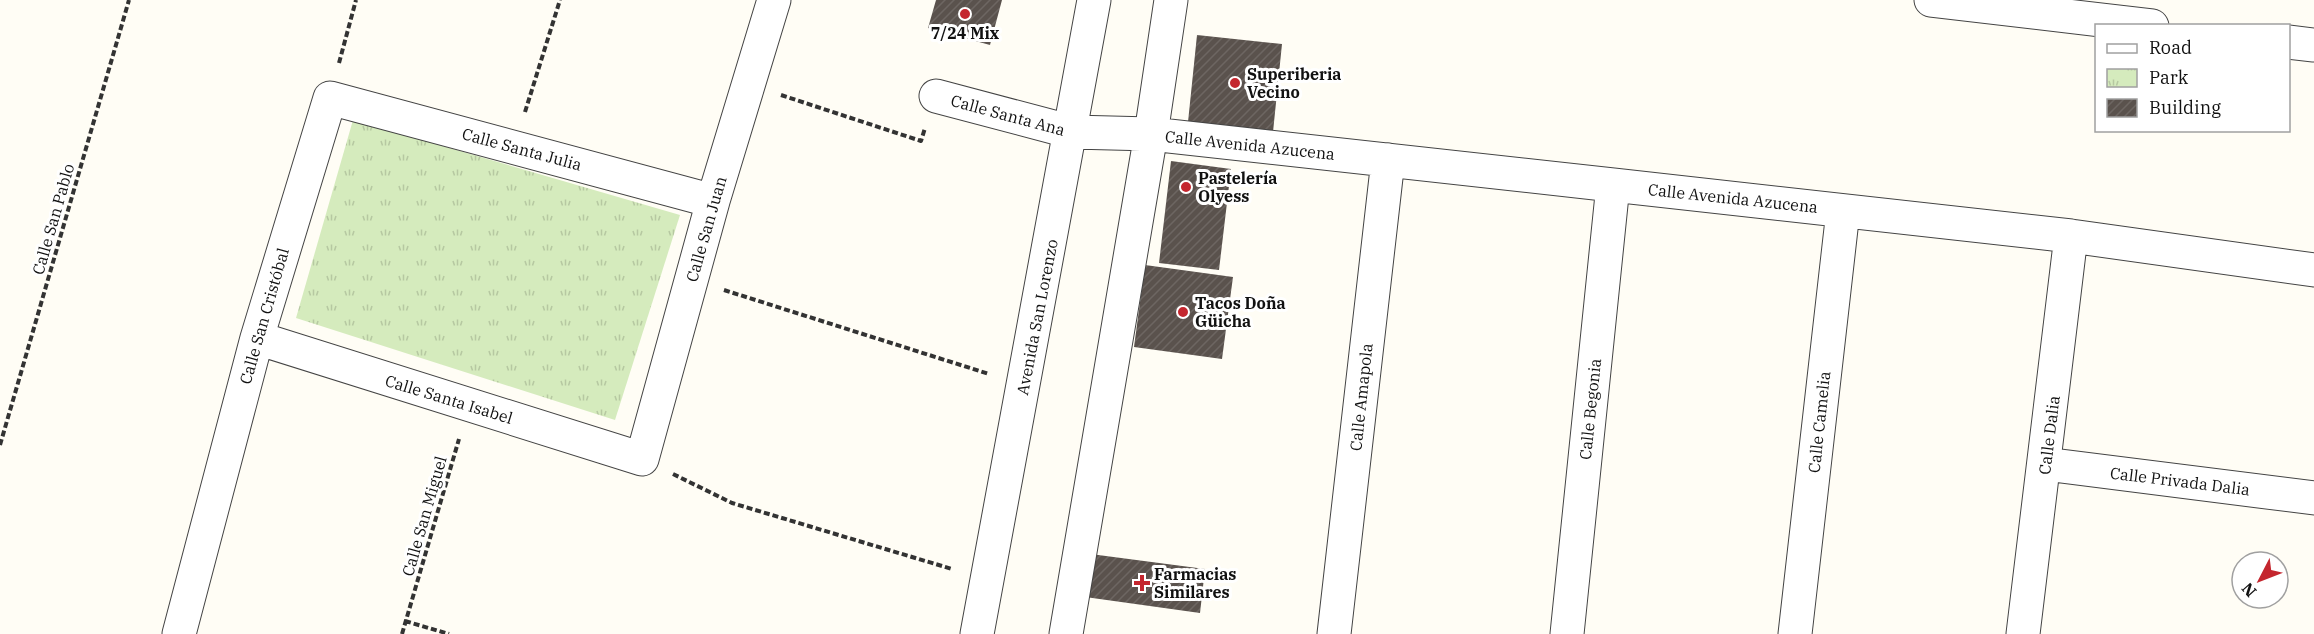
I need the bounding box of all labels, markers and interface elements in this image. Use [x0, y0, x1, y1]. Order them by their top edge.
marker: 7/24 Mix [958, 7, 972, 21]
place label: 7/24 Mix [931, 23, 1000, 43]
legend [2095, 24, 2290, 132]
text: Road [2149, 36, 2192, 59]
place label: Superiberia Vecino [1247, 64, 1341, 102]
text: Park [2149, 66, 2189, 89]
marker: Superiberia Vecino [1228, 76, 1242, 90]
street label: Calle Santa Ana [949, 90, 1067, 140]
text: Building [2149, 96, 2221, 119]
street label: Calle Santa Julia [460, 123, 584, 175]
street label: Calle Avenida Azucena [1164, 126, 1336, 164]
street label: Calle San Pablo [28, 161, 78, 277]
place label: Pastelería Olyess [1198, 168, 1278, 206]
street label: Calle San Juan [681, 174, 731, 284]
street label: Calle Avenida Azucena [1647, 179, 1819, 217]
marker: Pastelería Olyess [1179, 180, 1193, 194]
street label: Avenida San Lorenzo [1012, 237, 1062, 397]
street label: Calle San Cristóbal [235, 245, 293, 386]
place label: Tacos Doña Güicha [1195, 293, 1286, 331]
marker: Tacos Doña Güicha [1176, 305, 1190, 319]
street label: Calle Amapola [1345, 342, 1377, 452]
street label: Calle Begonia [1575, 357, 1605, 461]
street label: Calle Santa Isabel [383, 370, 515, 428]
street label: Calle Camelia [1804, 370, 1834, 474]
street label: Calle Dalia [2034, 394, 2064, 476]
street label: Calle San Miguel [397, 454, 451, 578]
street label: Calle Privada Dalia [2109, 463, 2251, 500]
north arrow [2230, 550, 2290, 610]
place label: Farmacias Similares [1154, 564, 1236, 602]
marker: Farmacias Similares [1135, 576, 1149, 590]
text: N [2237, 579, 2261, 601]

